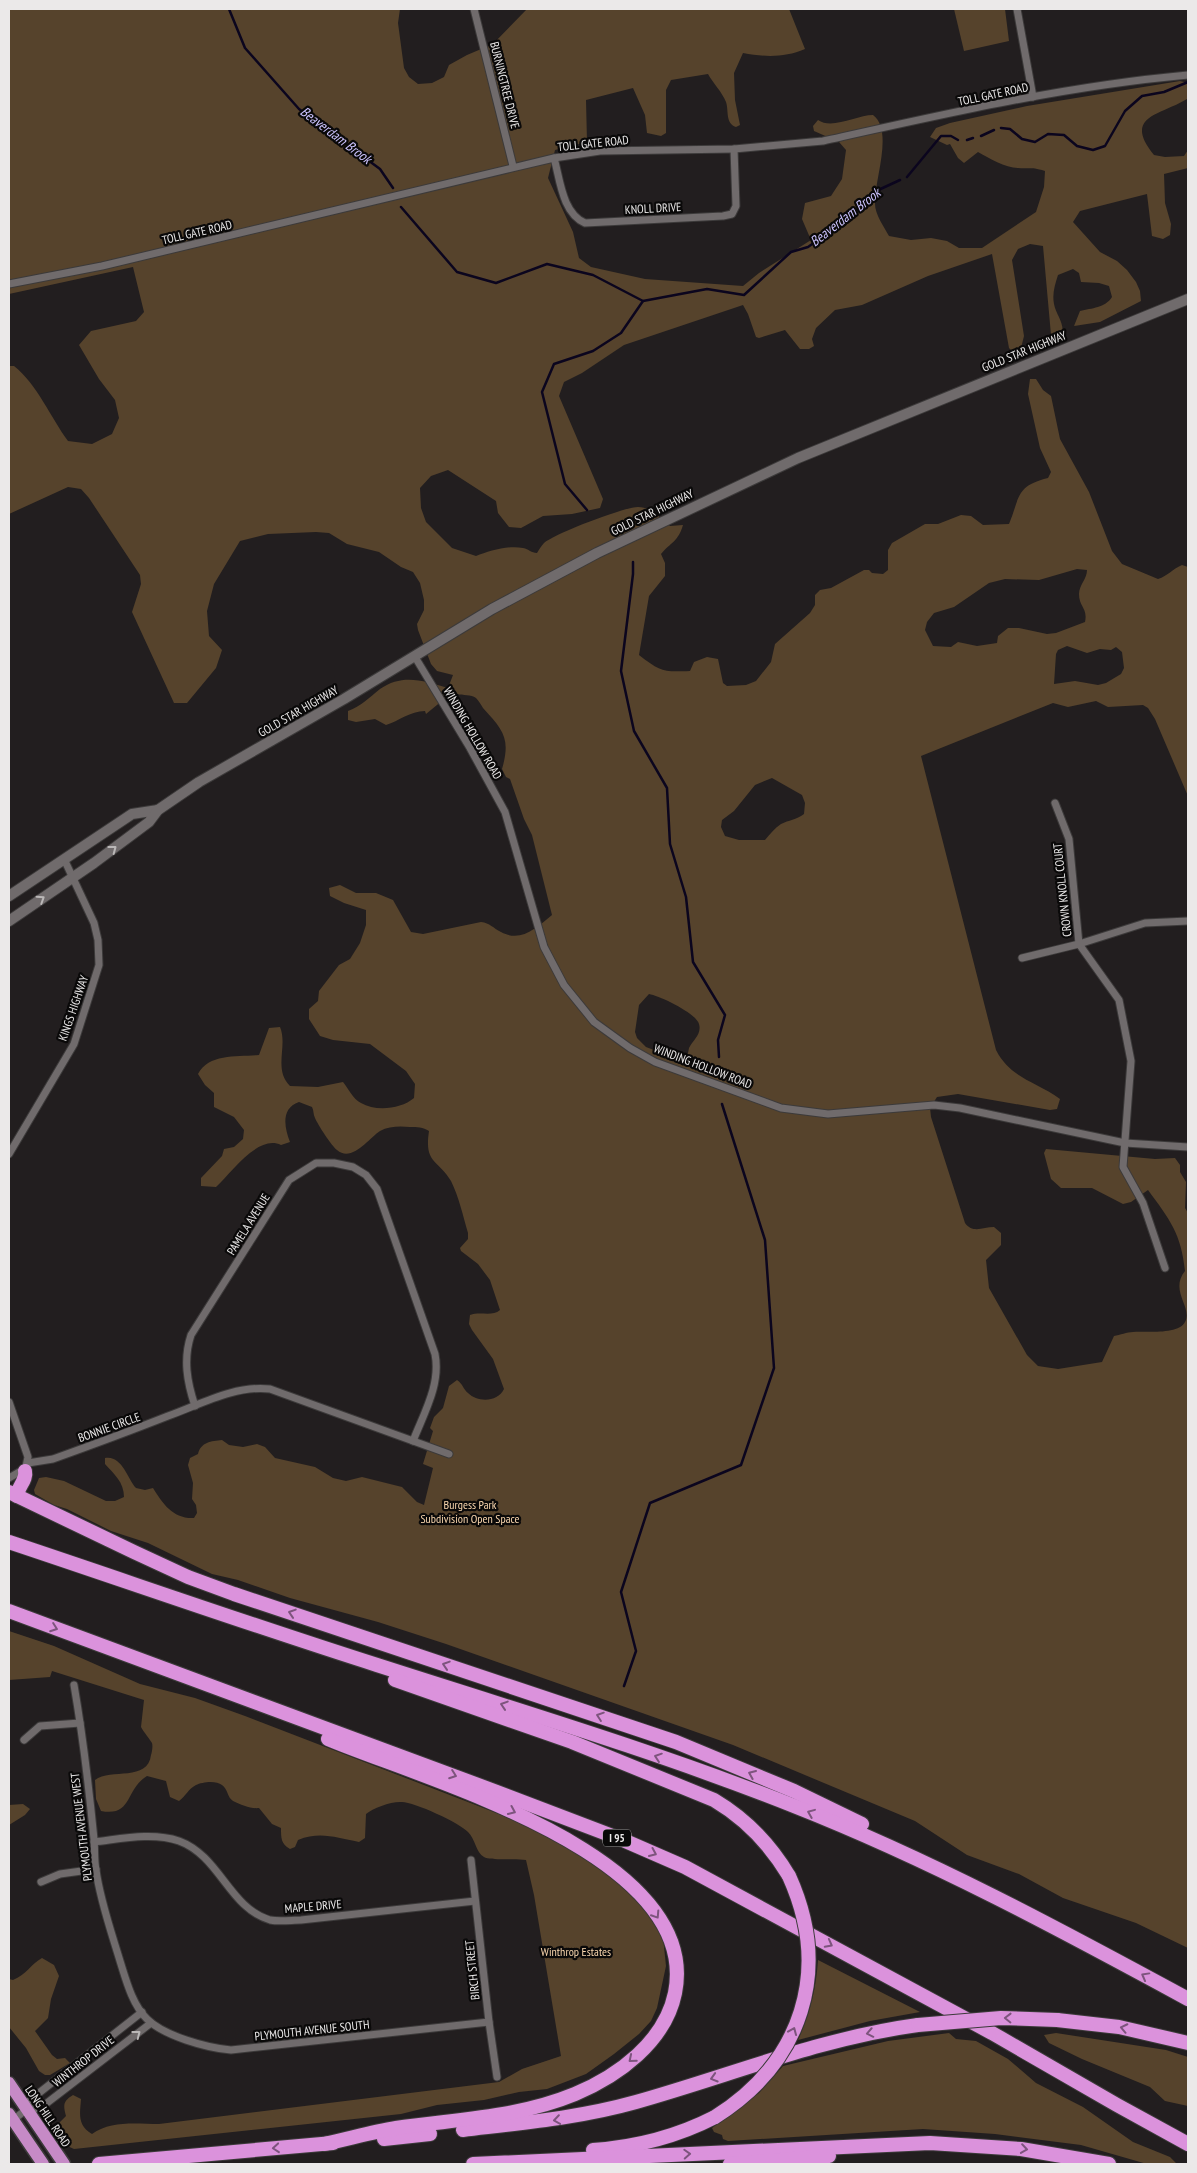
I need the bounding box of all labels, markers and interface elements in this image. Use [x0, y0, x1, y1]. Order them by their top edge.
street label: BURNINGTREE DRIVE [487, 40, 523, 130]
street label: TOLL GATE ROAD [957, 79, 1029, 109]
water label: Beaverdam Brook [297, 102, 376, 169]
street label: TOLL GATE ROAD [557, 132, 629, 154]
water label: Beaverdam Brook [806, 183, 885, 250]
street label: KNOLL DRIVE [624, 199, 682, 217]
street label: TOLL GATE ROAD [161, 217, 233, 247]
street label: GOLD STAR HIGHWAY [980, 327, 1069, 375]
street label: GOLD STAR HIGHWAY [608, 485, 696, 538]
street label: GOLD STAR HIGHWAY [255, 682, 341, 740]
street label: WINDING HOLLOW ROAD [440, 684, 506, 782]
street label: CROWN KNOLL COURT [1050, 842, 1074, 938]
one-way arrow [107, 846, 117, 855]
one-way arrow [36, 896, 45, 905]
street label: KINGS HIGHWAY [55, 973, 91, 1043]
street label: WINDING HOLLOW ROAD [652, 1040, 754, 1092]
street label: PAMELA AVENUE [223, 1191, 273, 1257]
street label: BONNIE CIRCLE [76, 1409, 142, 1445]
park label: Burgess Park Subdivision Open Space [420, 1497, 520, 1526]
one-way arrow [288, 1609, 297, 1619]
one-way arrow [50, 1622, 58, 1632]
one-way arrow [443, 1660, 451, 1670]
one-way arrow [501, 1701, 509, 1711]
one-way arrow [597, 1712, 605, 1722]
one-way arrow [655, 1753, 663, 1763]
one-way arrow [448, 1769, 457, 1779]
one-way arrow [748, 1769, 757, 1780]
street label: PLYMOUTH AVENUE WEST [67, 1771, 95, 1882]
one-way arrow [507, 1805, 516, 1815]
one-way arrow [807, 1808, 816, 1819]
road number: I 95 [603, 1830, 631, 1846]
one-way arrow [648, 1847, 657, 1858]
street label: MAPLE DRIVE [284, 1896, 342, 1916]
one-way arrow [650, 1910, 660, 1919]
one-way arrow [823, 1938, 832, 1948]
street label: BIRCH STREET [461, 1939, 483, 2001]
park label: Winthrop Estates [541, 1944, 611, 1959]
one-way arrow [1142, 1972, 1151, 1982]
one-way arrow [1004, 2013, 1012, 2023]
street label: PLYMOUTH AVENUE SOUTH [254, 2017, 370, 2043]
one-way arrow [1119, 2024, 1128, 2034]
one-way arrow [787, 2027, 797, 2036]
one-way arrow [865, 2027, 874, 2038]
one-way arrow [131, 2031, 140, 2039]
street label: WINTHROP DRIVE [49, 2032, 117, 2090]
one-way arrow [629, 2053, 638, 2062]
one-way arrow [710, 2073, 718, 2083]
street label: LONG HILL ROAD [22, 2082, 74, 2150]
one-way arrow [552, 2114, 561, 2124]
one-way arrow [271, 2143, 279, 2154]
one-way arrow [1020, 2143, 1028, 2154]
one-way arrow [683, 2149, 691, 2160]

